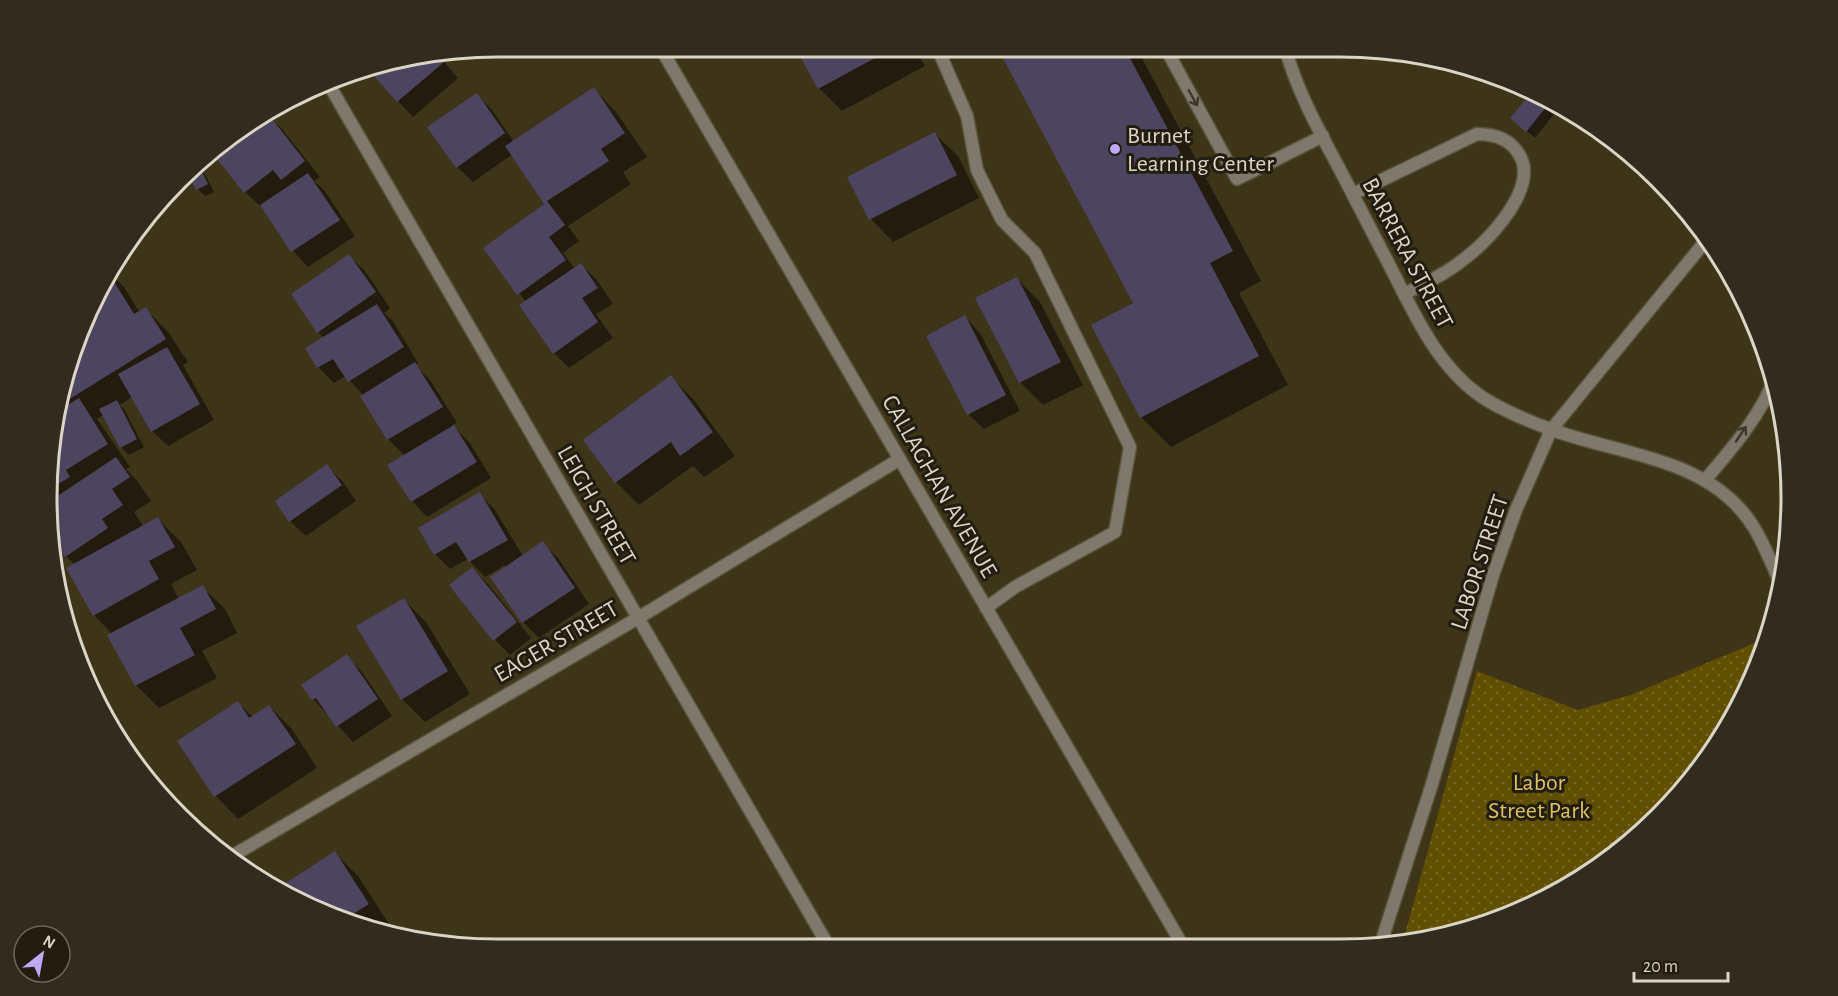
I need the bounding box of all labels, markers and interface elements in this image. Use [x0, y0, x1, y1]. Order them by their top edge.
one-way arrow [1188, 89, 1199, 107]
place label: Burnet Learning Center [1127, 124, 1274, 176]
marker: Burnet Learning Center [1108, 142, 1122, 156]
street label: BARRERA STREET [1357, 174, 1457, 333]
street label: CALLAGHAN AVENUE [877, 391, 1001, 582]
one-way arrow [1735, 427, 1747, 443]
street label: LEIGH STREET [552, 442, 640, 569]
street label: LABOR STREET [1447, 492, 1513, 633]
street label: EAGER STREET [490, 597, 623, 687]
park label: Labor Street Park [1488, 771, 1590, 823]
north arrow [12, 924, 72, 984]
text: N [40, 932, 58, 952]
scale bar [1634, 945, 1728, 983]
text: 20 m [1643, 958, 1678, 976]

